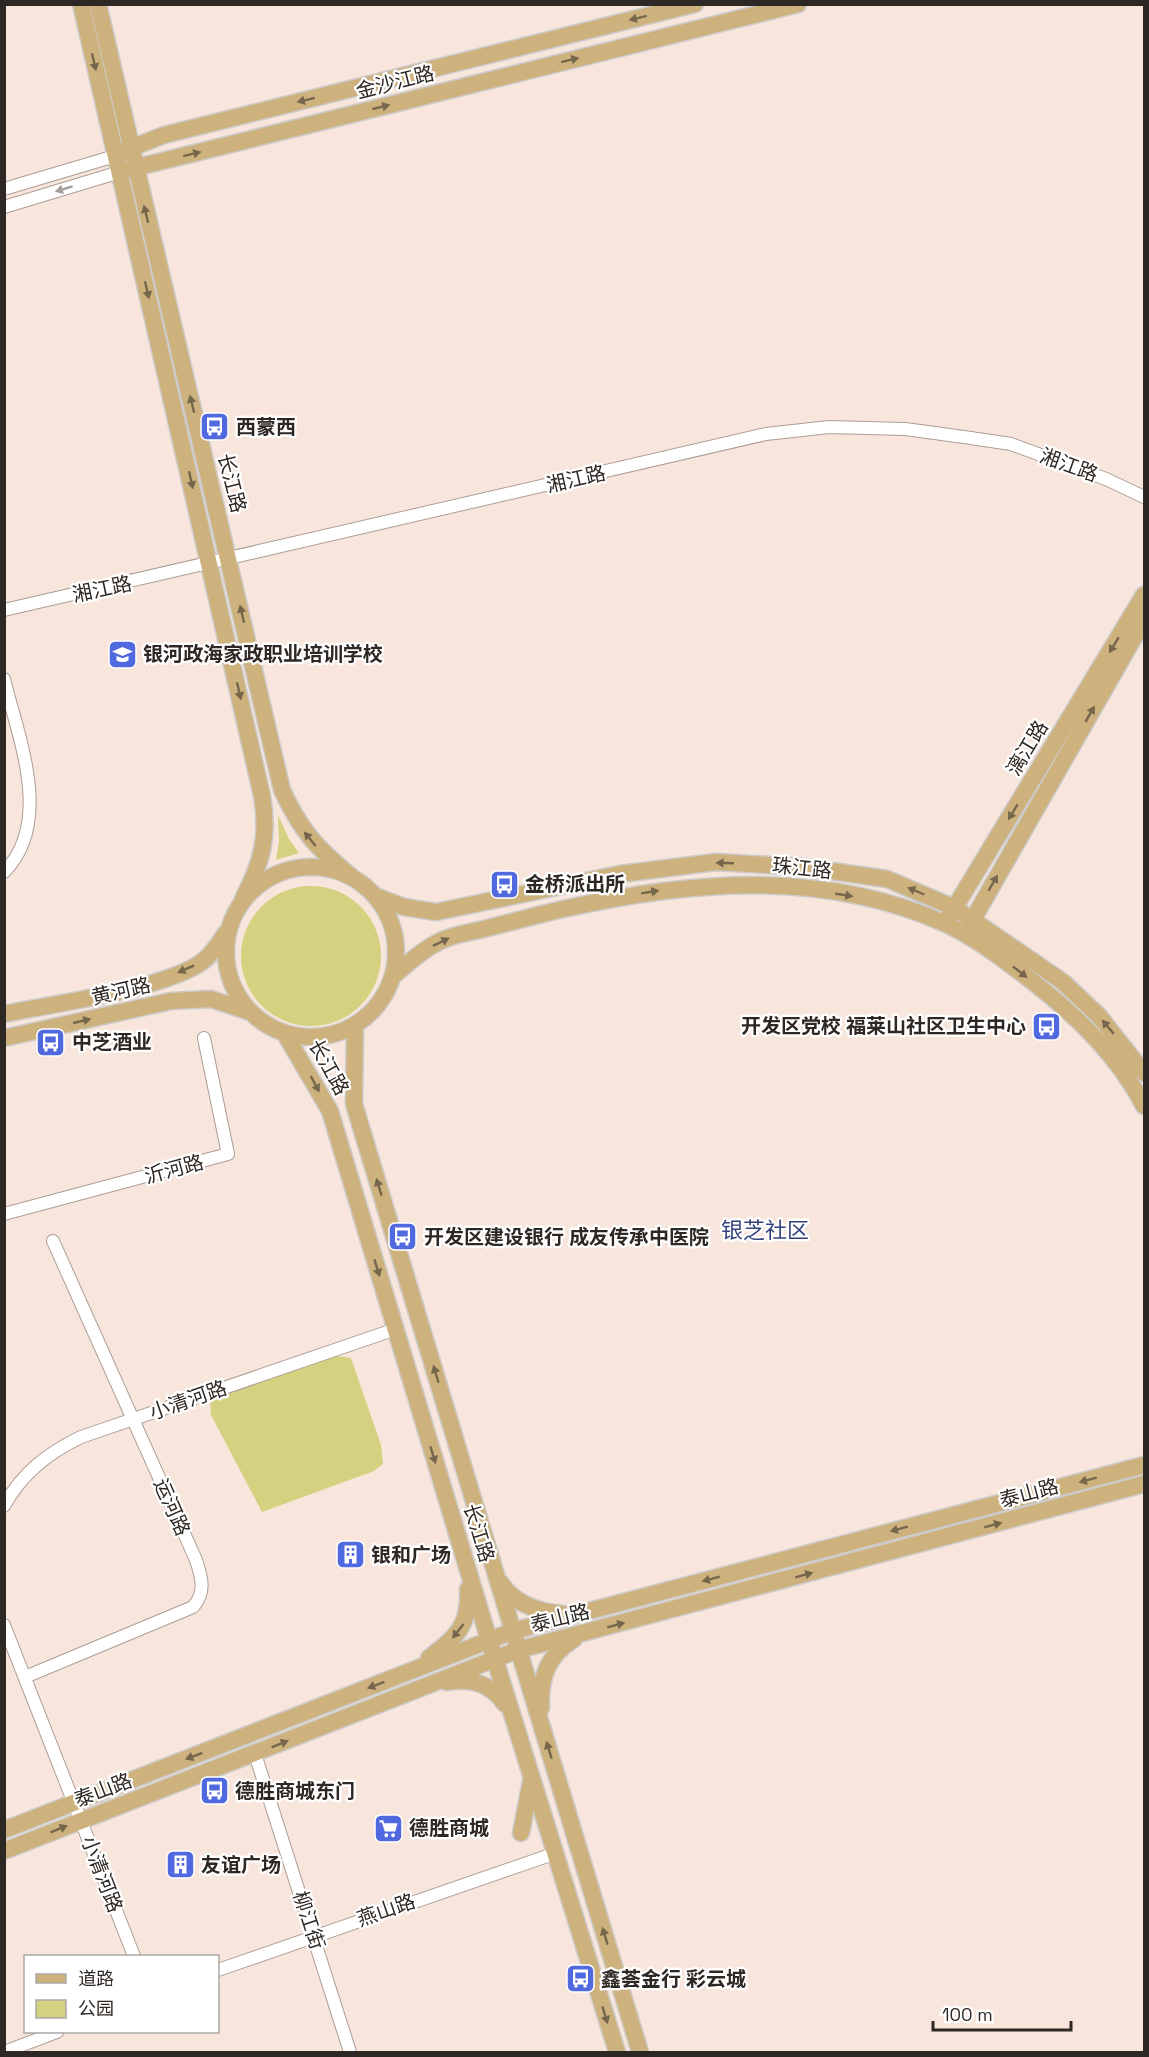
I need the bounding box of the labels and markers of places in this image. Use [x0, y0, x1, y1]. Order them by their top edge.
bus stop icon: 西蒙西 [199, 411, 231, 443]
place label: 西蒙西 [236, 414, 296, 440]
school or university icon: 银河政海家政职业培训学校 [106, 638, 138, 670]
place label: 银河政海家政职业培训学校 [143, 641, 383, 667]
bus stop icon: 金桥派出所 [488, 868, 520, 900]
place label: 金桥派出所 [525, 871, 625, 897]
bus stop icon: 开发区党校 福莱山社区卫生中心 [1031, 1010, 1063, 1042]
place label: 开发区党校 福莱山社区卫生中心 [741, 1013, 1026, 1039]
bus stop icon: 中芝酒业 [35, 1026, 67, 1058]
place label: 中芝酒业 [72, 1029, 152, 1055]
bus stop icon: 开发区建设银行 成友传承中医院 [387, 1221, 419, 1253]
place label: 开发区建设银行 成友传承中医院 [424, 1224, 709, 1250]
building icon: 银和广场 [334, 1539, 366, 1571]
place label: 银和广场 [371, 1542, 451, 1568]
bus stop icon: 德胜商城东门 [198, 1775, 230, 1807]
place label: 德胜商城东门 [235, 1778, 355, 1804]
supermarket icon: 德胜商城 [372, 1812, 404, 1844]
place label: 德胜商城 [409, 1815, 489, 1841]
building icon: 友谊广场 [164, 1849, 196, 1881]
place label: 友谊广场 [201, 1852, 281, 1878]
bus stop icon: 鑫荟金行 彩云城 [564, 1963, 596, 1995]
place label: 鑫荟金行 彩云城 [601, 1966, 746, 1992]

